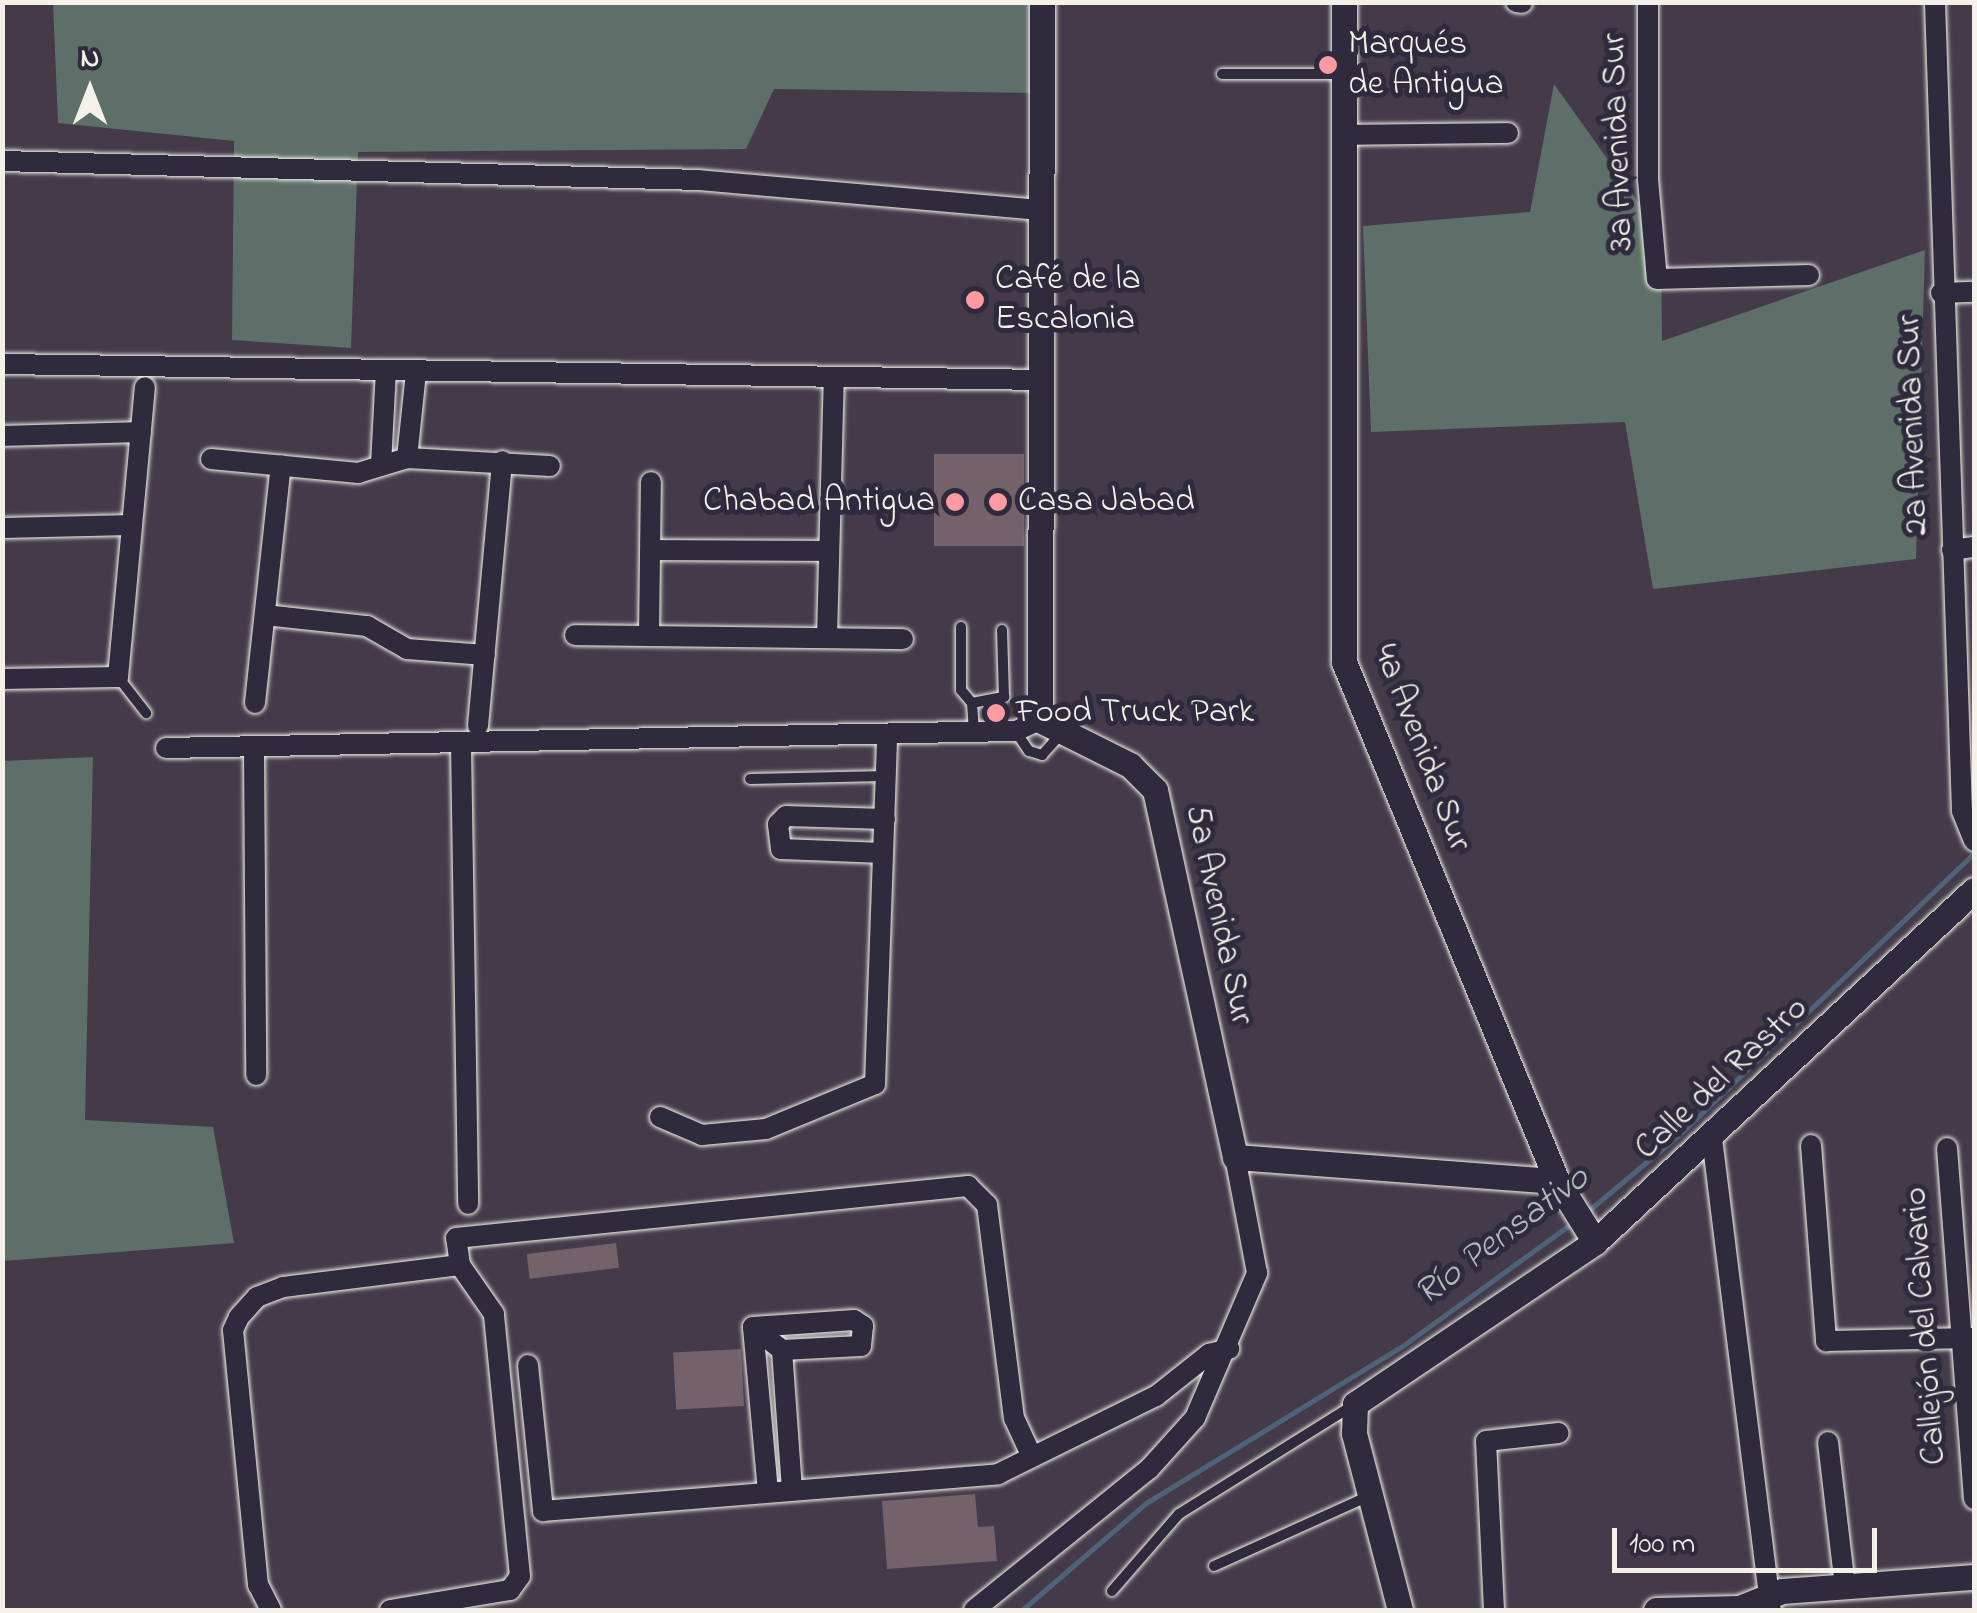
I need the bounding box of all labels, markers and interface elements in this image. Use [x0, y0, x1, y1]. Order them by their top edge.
place label: Marqués de Antigua [1348, 24, 1504, 106]
street label: 3a Avenida Sur [1594, 32, 1644, 252]
text: N [81, 39, 99, 80]
north arrow [40, 40, 140, 140]
marker: Marqués de Antigua [1317, 54, 1339, 76]
place label: Café de la Escalonia [995, 259, 1141, 341]
marker: Café de la Escalonia [964, 289, 986, 311]
street label: 2a Avenida Sur [1889, 314, 1939, 536]
place label: Chabad Antigua [703, 481, 935, 523]
place label: Casa Jabad [1018, 481, 1195, 523]
marker: Chabad Antigua [944, 491, 966, 513]
marker: Casa Jabad [987, 491, 1009, 513]
street label: 4a Avenida Sur [1362, 639, 1480, 857]
place label: Food Truck Park [1016, 692, 1254, 734]
marker: Food Truck Park [985, 702, 1007, 724]
street label: 5a Avenida Sur [1174, 801, 1262, 1029]
street label: Calle del Rastro [1627, 988, 1817, 1170]
water label: Río Pensativo [1407, 1157, 1599, 1317]
street label: Callejón del Calvario [1895, 1186, 1957, 1466]
scale bar [1617, 1508, 1882, 1570]
text: 100 m [1629, 1523, 1695, 1567]

